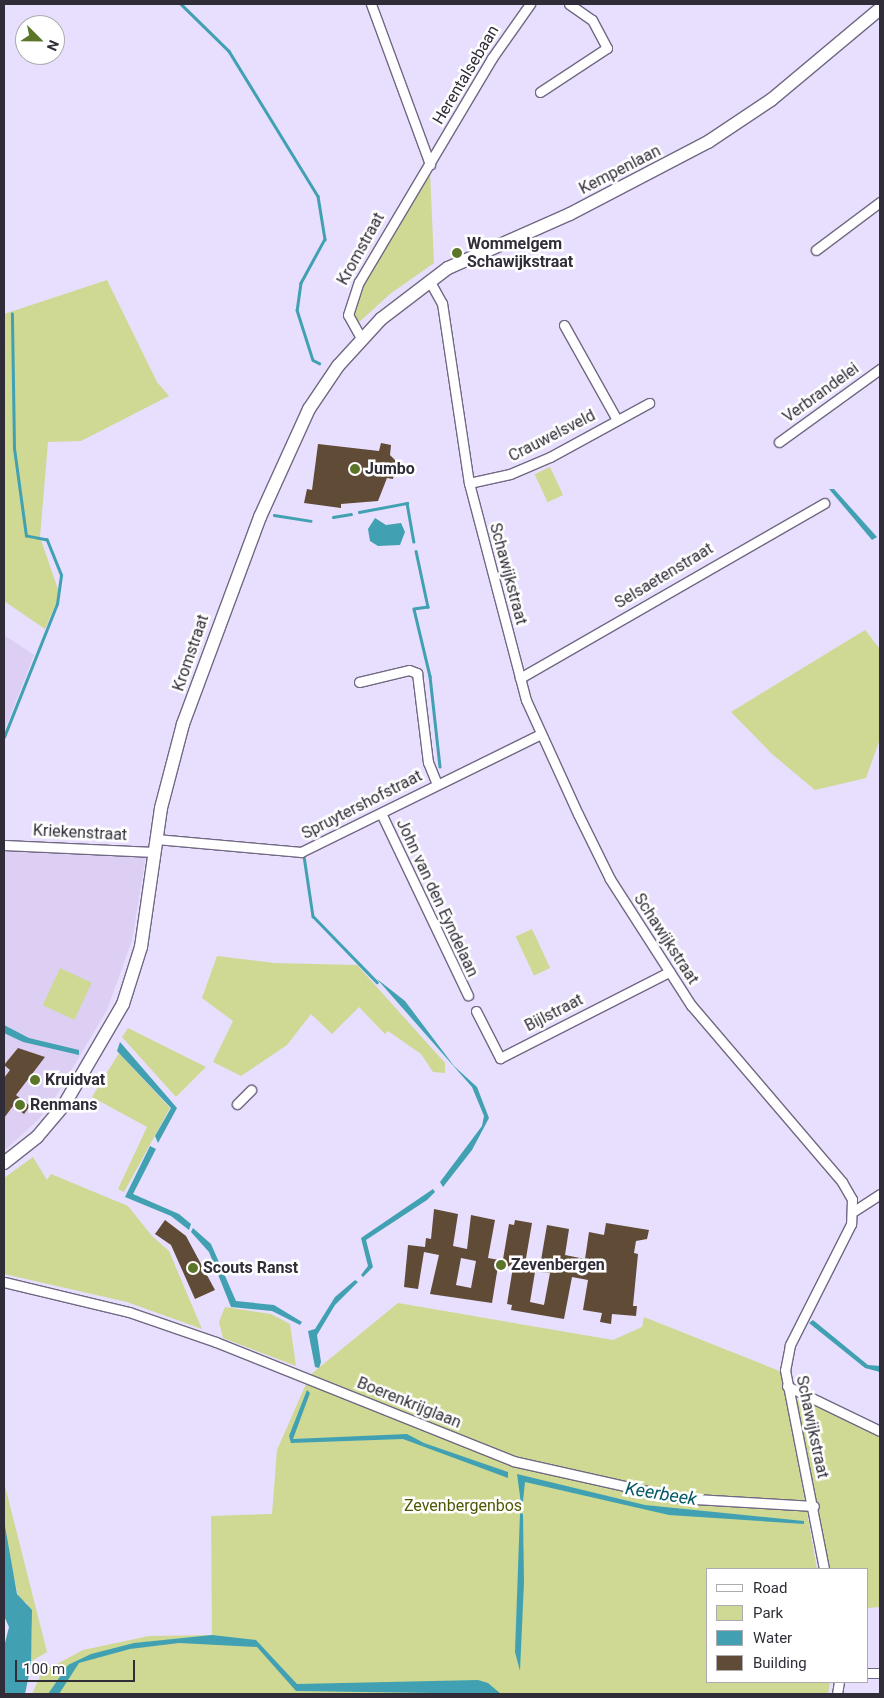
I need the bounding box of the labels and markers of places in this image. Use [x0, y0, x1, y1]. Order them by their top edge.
place label: Wommelgem Schawijkstraat [467, 234, 573, 272]
marker: Wommelgem Schawijkstraat [451, 247, 463, 259]
place label: Jumbo [365, 459, 415, 479]
marker: Jumbo [349, 463, 361, 475]
place label: Kruidvat [45, 1070, 105, 1090]
marker: Kruidvat [29, 1074, 41, 1086]
place label: Renmans [30, 1095, 97, 1115]
marker: Renmans [14, 1099, 26, 1111]
place label: Zevenbergen [511, 1255, 605, 1275]
place label: Scouts Ranst [203, 1258, 298, 1278]
marker: Zevenbergen [495, 1259, 507, 1271]
marker: Scouts Ranst [187, 1262, 199, 1274]

